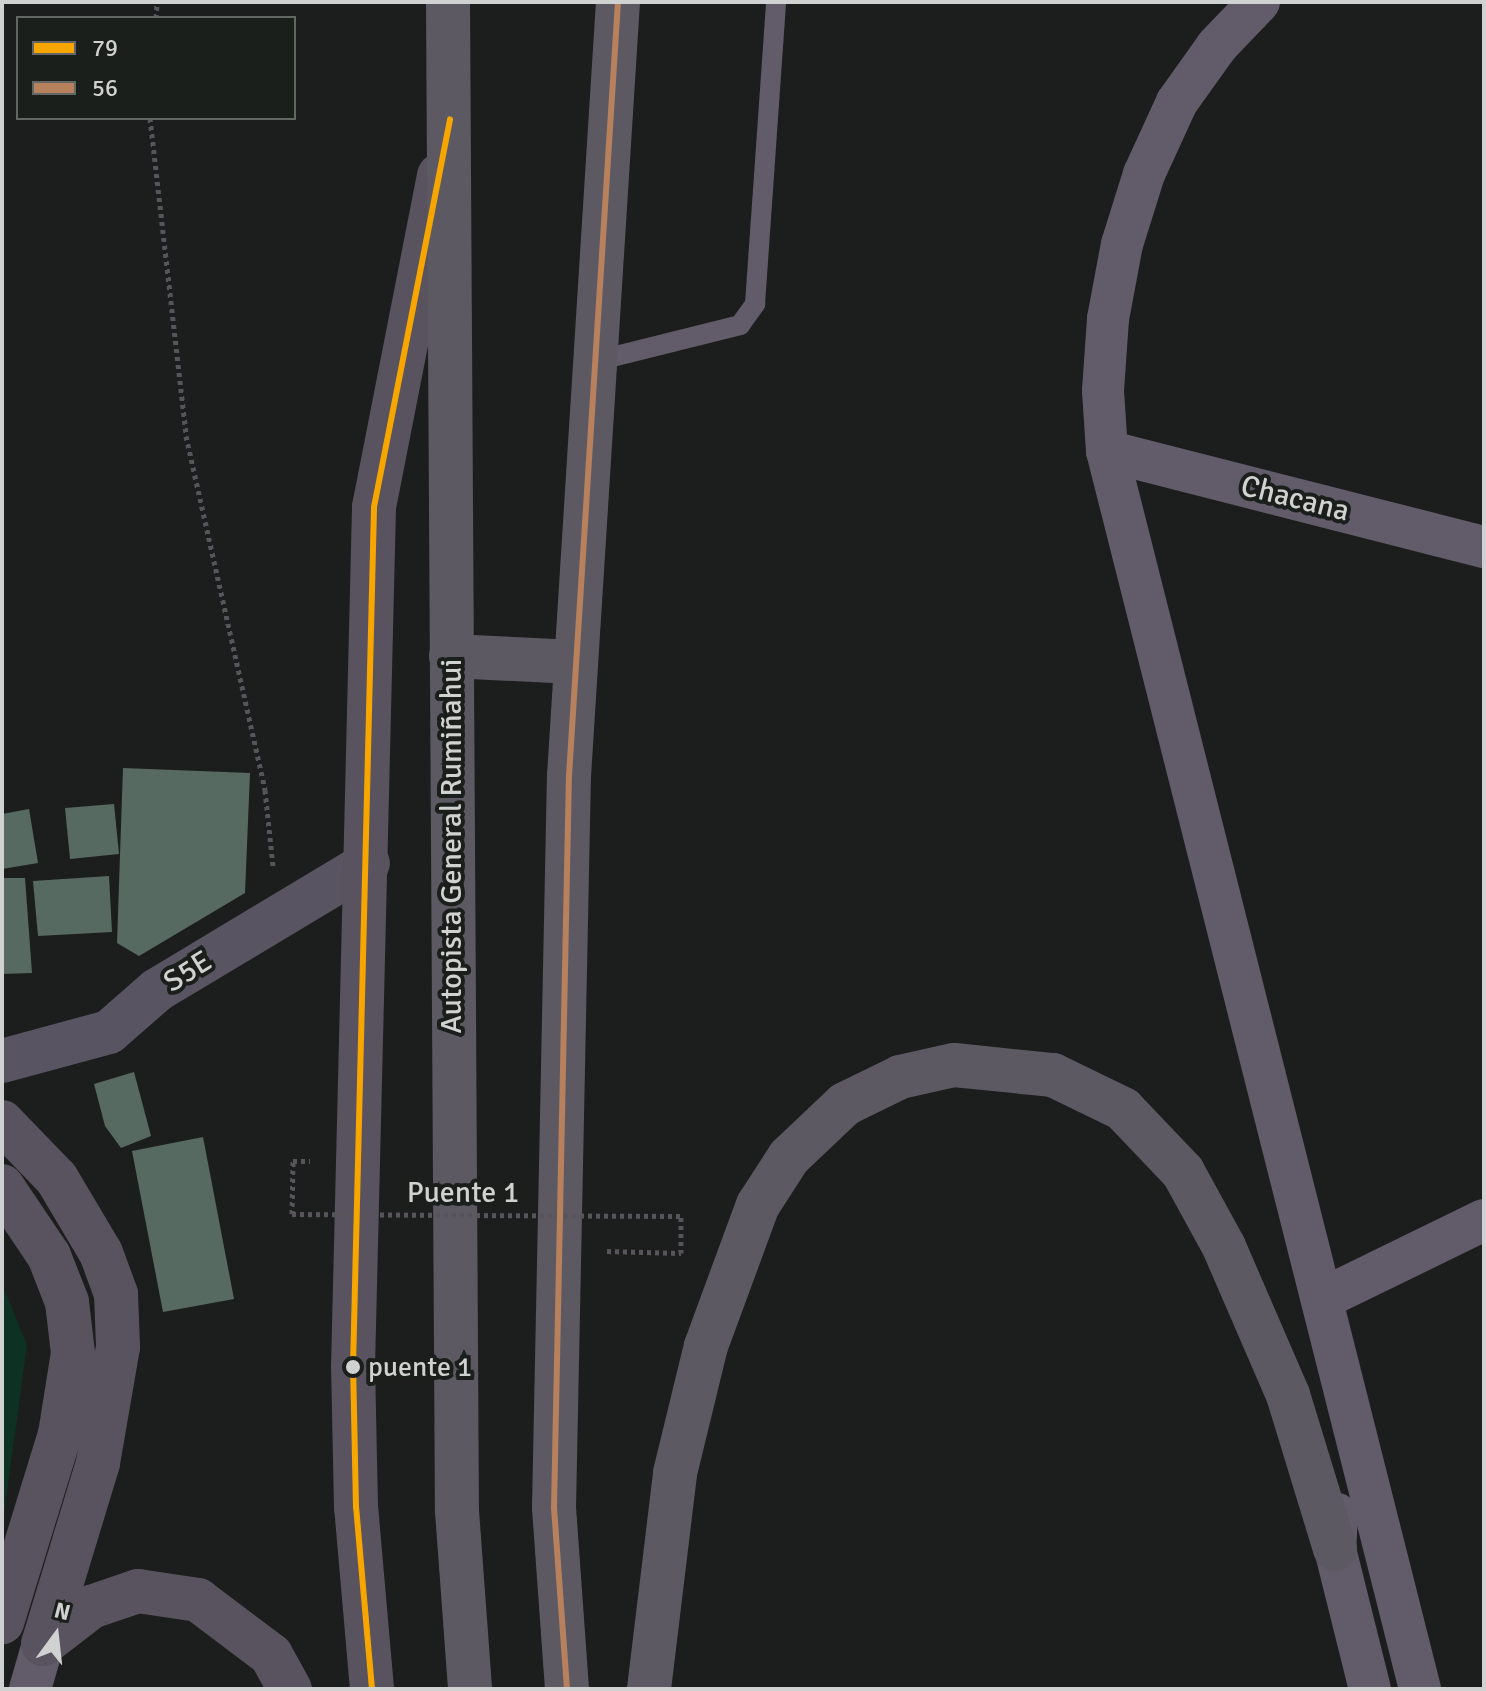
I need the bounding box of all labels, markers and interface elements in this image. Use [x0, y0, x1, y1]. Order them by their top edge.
legend [16, 16, 296, 120]
text: 79 [92, 33, 118, 63]
text: 56 [92, 73, 118, 103]
street label: Chacana [1237, 468, 1353, 530]
street label: Autopista General Rumiñahui [434, 658, 470, 1034]
street label: S5E [157, 944, 219, 1000]
street label: Puente 1 [407, 1175, 519, 1211]
place label: puente 1 [368, 1350, 472, 1384]
marker: puente 1 [345, 1359, 361, 1375]
north arrow [16, 1595, 96, 1675]
text: N [51, 1596, 73, 1626]

